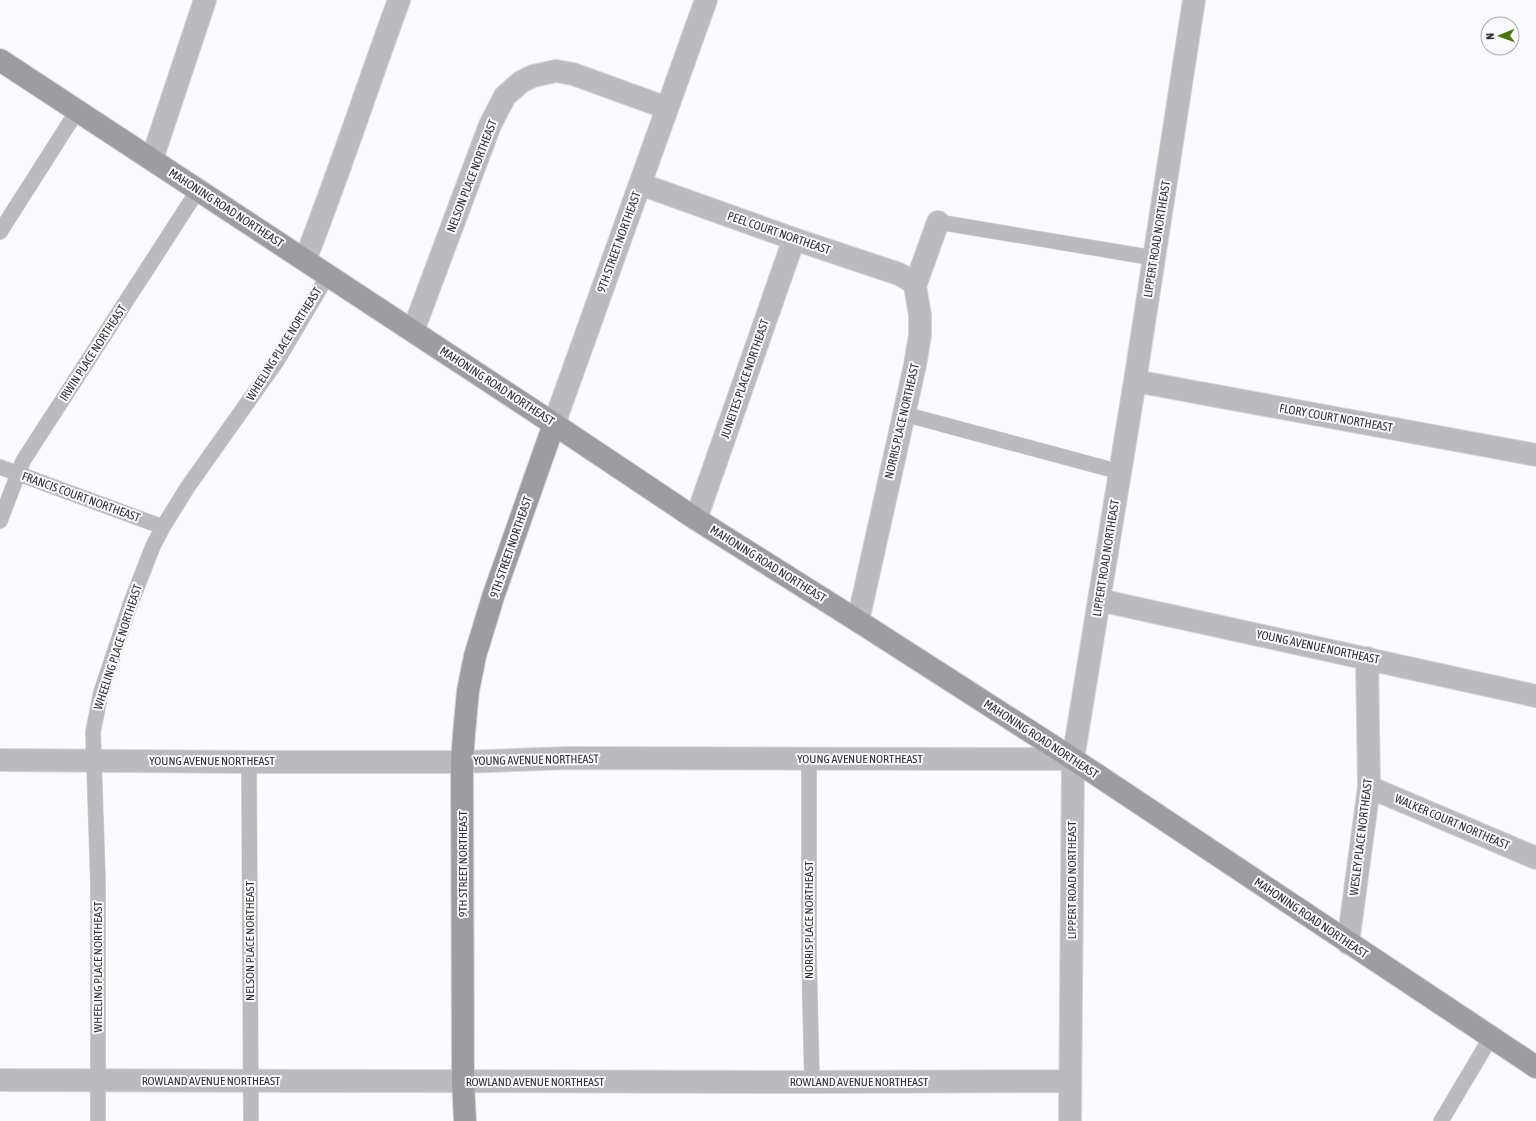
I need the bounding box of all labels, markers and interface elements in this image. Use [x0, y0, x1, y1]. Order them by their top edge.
north arrow [1480, 16, 1520, 56]
text: N [1484, 33, 1496, 40]
street label: NELSON PLACE NORTHEAST [444, 117, 500, 234]
street label: MAHONING ROAD NORTHEAST [166, 166, 287, 251]
street label: LIPPERT ROAD NORTHEAST [1141, 179, 1173, 298]
street label: 9TH STREET NORTHEAST [594, 189, 644, 294]
street label: PEEL COURT NORTHEAST [726, 209, 833, 257]
street label: WHEELING PLACE NORTHEAST [243, 284, 325, 403]
street label: IRWIN PLACE NORTHEAST [57, 302, 130, 404]
street label: JUNEITES PLACE NORTHEAST [718, 317, 772, 441]
street label: MAHONING ROAD NORTHEAST [437, 344, 558, 429]
street label: NORRIS PLACE NORTHEAST [882, 361, 922, 480]
street label: FLORY COURT NORTHEAST [1278, 401, 1395, 435]
street label: FRANCIS COURT NORTHEAST [20, 469, 143, 525]
street label: 9TH STREET NORTHEAST [487, 494, 535, 600]
street label: LIPPERT ROAD NORTHEAST [1090, 498, 1122, 617]
street label: MAHONING ROAD NORTHEAST [708, 523, 829, 606]
street label: WHEELING PLACE NORTHEAST [91, 582, 145, 711]
street label: YOUNG AVENUE NORTHEAST [1255, 627, 1381, 667]
street label: MAHONING ROAD NORTHEAST [981, 697, 1102, 782]
street label: YOUNG AVENUE NORTHEAST [473, 752, 600, 768]
street label: YOUNG AVENUE NORTHEAST [797, 752, 923, 766]
street label: YOUNG AVENUE NORTHEAST [149, 754, 275, 768]
street label: WESLEY PLACE NORTHEAST [1347, 777, 1375, 896]
street label: WALKER COURT NORTHEAST [1392, 791, 1512, 853]
street label: 9TH STREET NORTHEAST [456, 810, 470, 917]
street label: LIPPERT ROAD NORTHEAST [1065, 820, 1079, 939]
street label: NORRIS PLACE NORTHEAST [802, 860, 816, 979]
street label: MAHONING ROAD NORTHEAST [1252, 875, 1371, 962]
street label: NELSON PLACE NORTHEAST [243, 880, 257, 1001]
street label: WHEELING PLACE NORTHEAST [91, 901, 105, 1032]
street label: ROWLAND AVENUE NORTHEAST [142, 1074, 281, 1088]
street label: ROWLAND AVENUE NORTHEAST [466, 1075, 605, 1089]
street label: ROWLAND AVENUE NORTHEAST [790, 1075, 929, 1089]

